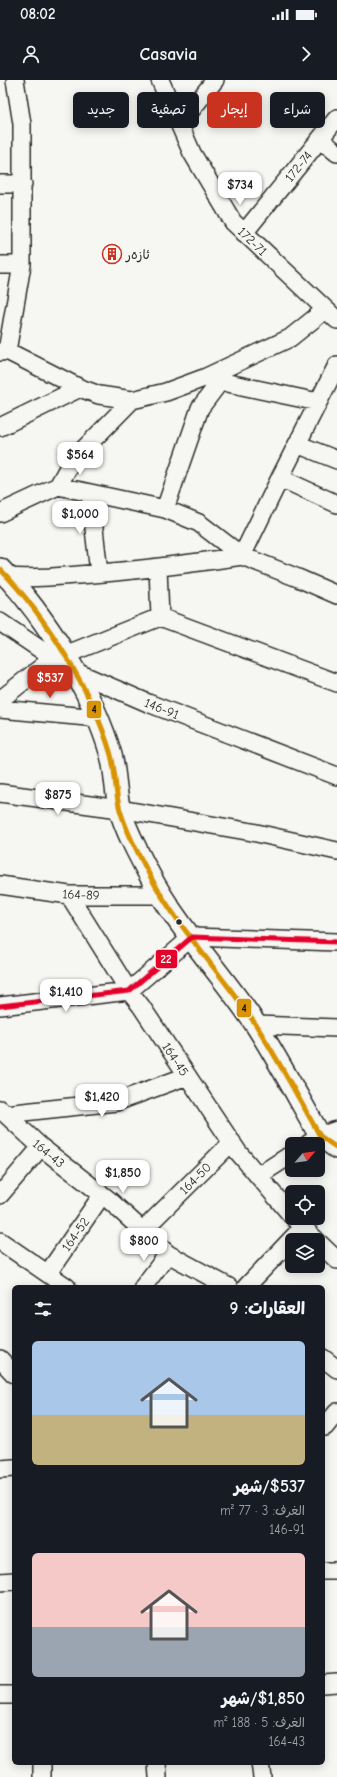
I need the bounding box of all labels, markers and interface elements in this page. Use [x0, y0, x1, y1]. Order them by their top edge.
text: 08:02 [20, 5, 55, 23]
icon: person [20, 43, 42, 65]
icon: forward [295, 43, 317, 65]
text: Casavia [140, 44, 197, 65]
chip: جديد [73, 92, 129, 128]
chip: تصفية [137, 92, 199, 128]
chip: إيجار [207, 92, 262, 128]
chip: شراء [270, 92, 325, 128]
street label: 172-74 [282, 148, 315, 185]
pin: $734 [216, 172, 264, 206]
text: $734 [227, 177, 253, 192]
street label: 172-71 [235, 224, 270, 259]
building icon: ئازەر [101, 243, 123, 265]
place label: ئازەر [125, 247, 150, 263]
pin: $564 [56, 442, 104, 476]
text: $564 [66, 447, 94, 462]
pin: $1,000 [47, 501, 113, 535]
text: $1,000 [61, 506, 99, 521]
pin: $537 [26, 665, 74, 699]
text: $537 [37, 670, 64, 685]
street label: 146-91 [142, 695, 181, 722]
line badge: 4 [86, 700, 102, 719]
text: 4 [91, 703, 97, 716]
pin: $875 [34, 782, 82, 816]
text: $875 [44, 787, 72, 802]
street label: 164-89 [62, 886, 100, 903]
unlabelled marker [174, 917, 184, 927]
line badge: 22 [155, 949, 178, 969]
text: 22 [161, 953, 172, 966]
pin: $1,410 [33, 979, 99, 1013]
text: $1,410 [49, 984, 83, 999]
line badge: 4 [236, 998, 252, 1018]
text: 4 [241, 1002, 247, 1015]
street label: 164-45 [159, 1040, 192, 1079]
pin: $1,420 [69, 1084, 135, 1118]
text: $1,420 [84, 1089, 120, 1104]
street label: 164-43 [30, 1136, 68, 1171]
north arrow [285, 1137, 325, 1177]
map controls [285, 1137, 325, 1273]
street label: 164-50 [176, 1159, 214, 1197]
pin: $1,850 [90, 1160, 156, 1194]
text: $1,850 [105, 1165, 141, 1180]
button: locate [285, 1185, 325, 1225]
street label: 164-52 [58, 1214, 92, 1254]
pin: $800 [120, 1228, 168, 1262]
text: $800 [129, 1233, 159, 1248]
button: layers [285, 1233, 325, 1273]
icon: filters [32, 1298, 54, 1320]
text: العقارات: 9 [230, 1299, 305, 1318]
icon: home [133, 1367, 205, 1439]
text: $537/شهر [234, 1477, 305, 1496]
text: الغرف: 3 · 77 m² [220, 1503, 305, 1518]
text: 146-91 [269, 1522, 305, 1537]
icon: home [133, 1579, 205, 1651]
text: $1,850/شهر [222, 1689, 305, 1708]
text: الغرف: 5 · 188 m² [213, 1715, 305, 1730]
text: 164-43 [268, 1734, 305, 1749]

